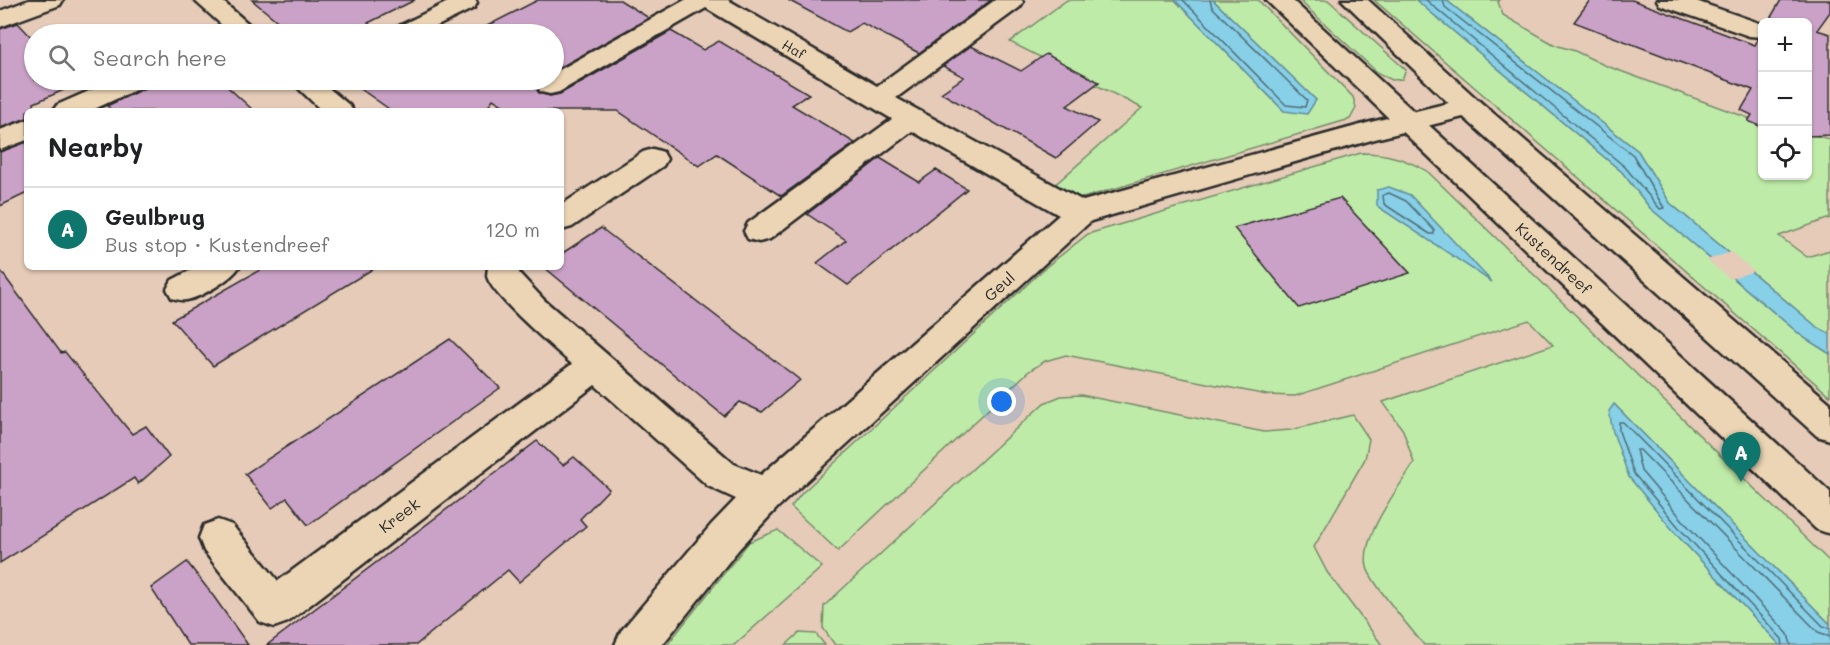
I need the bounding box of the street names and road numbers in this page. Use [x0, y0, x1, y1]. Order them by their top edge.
street label: Haf [779, 35, 810, 64]
street label: Kustendreef [1512, 217, 1597, 299]
street label: Geul [979, 267, 1019, 305]
street label: Kreek [374, 493, 424, 537]

